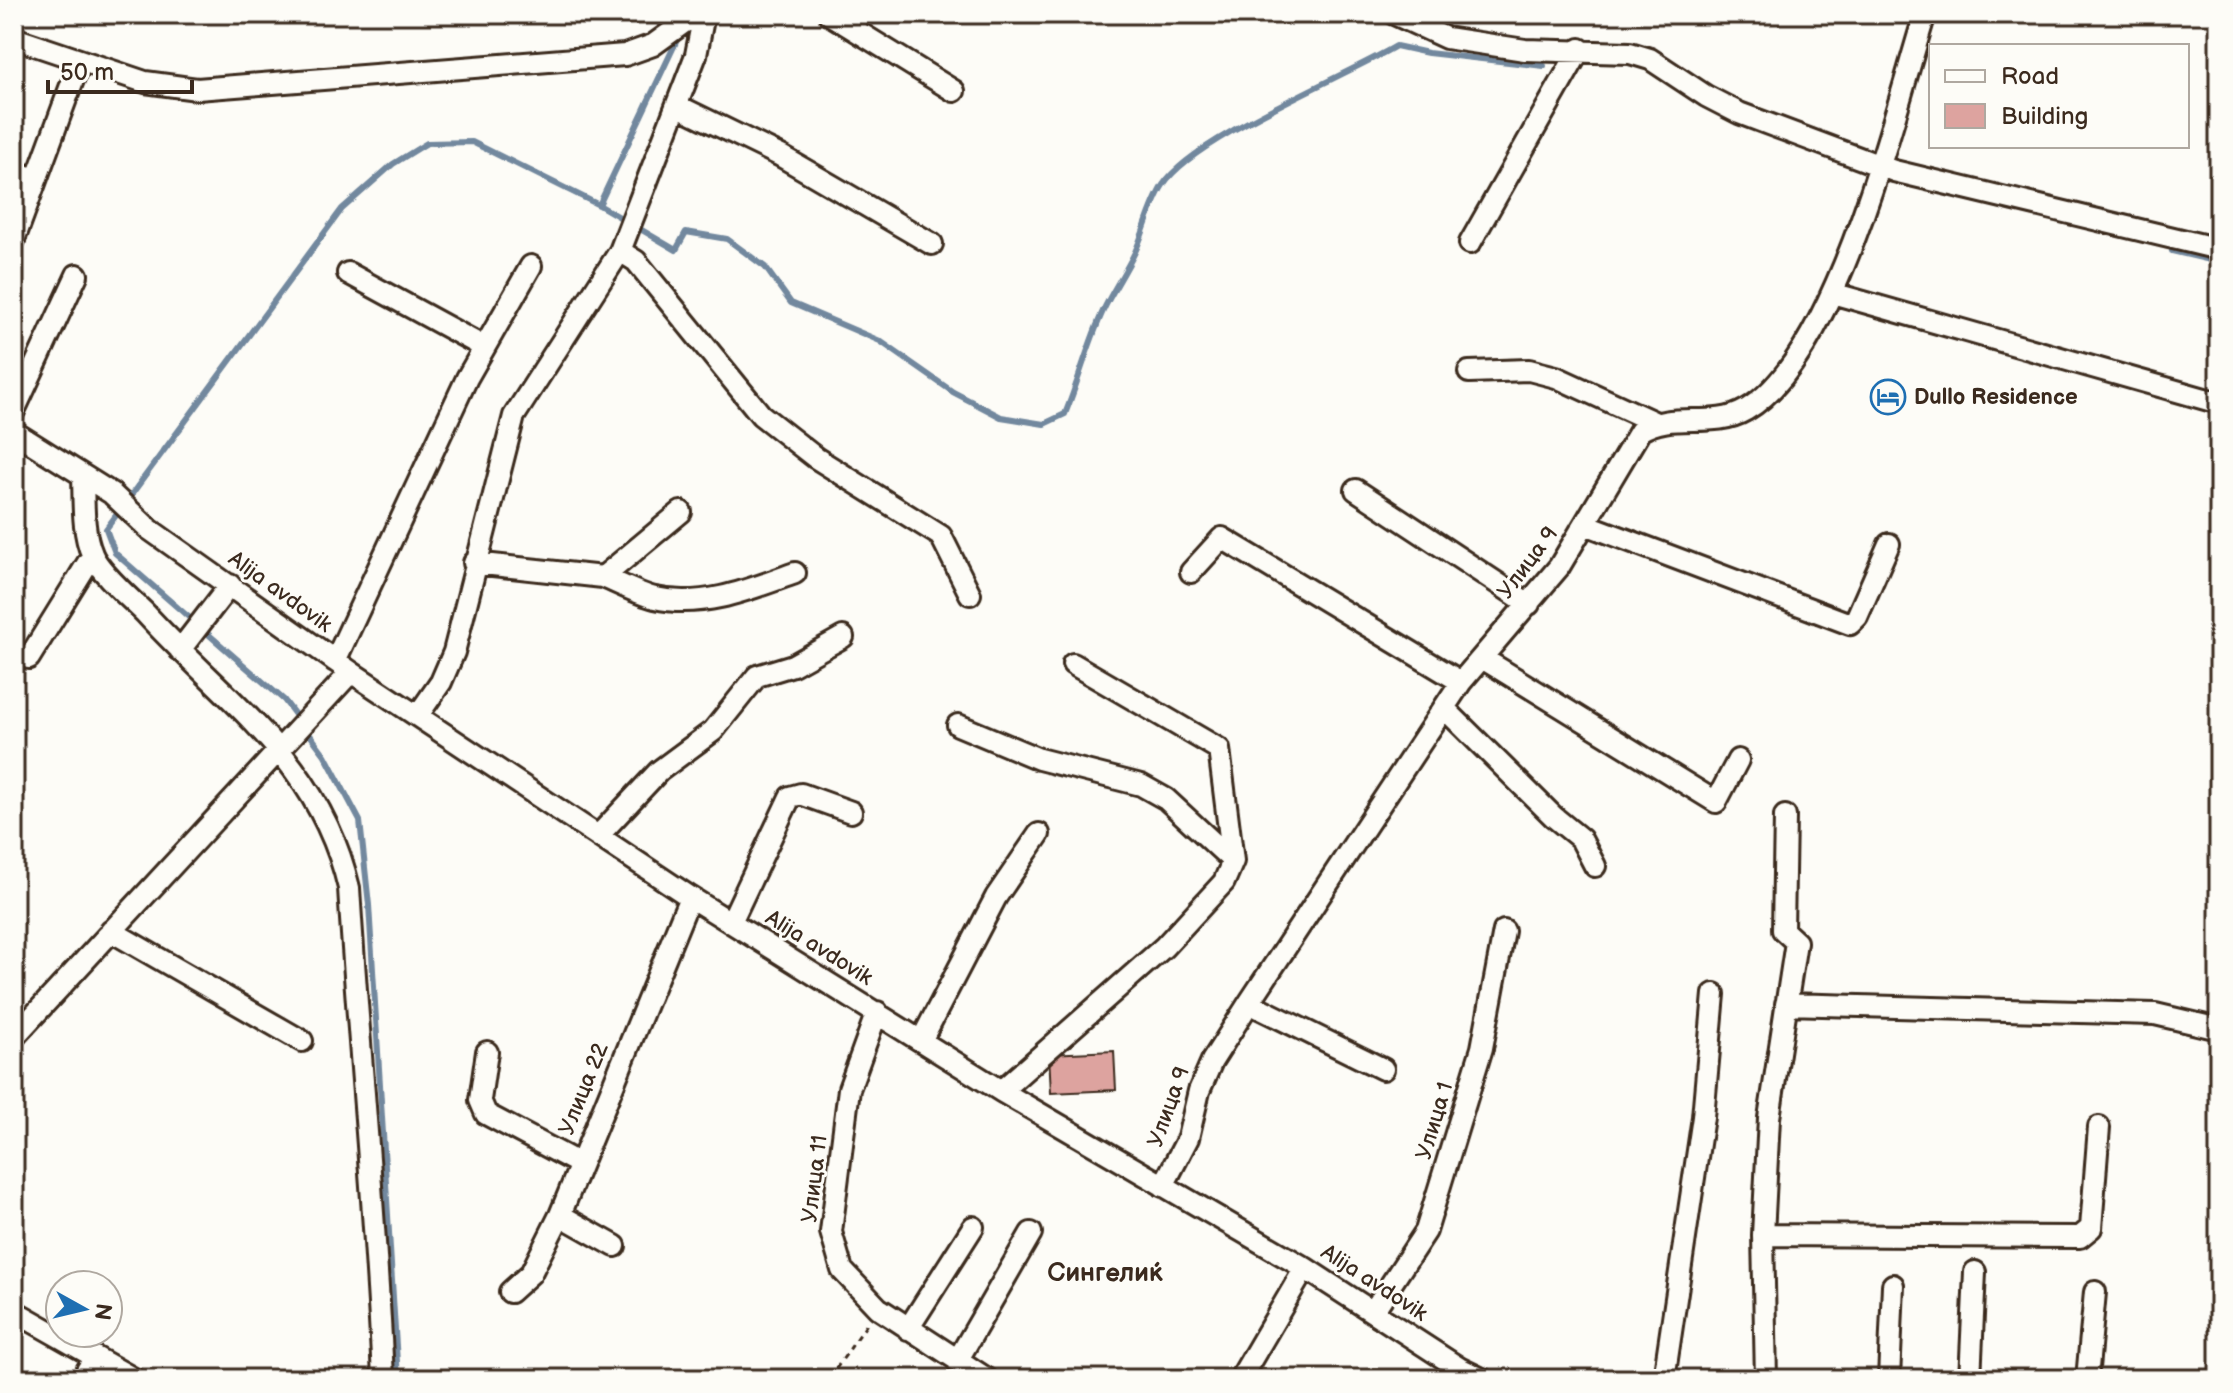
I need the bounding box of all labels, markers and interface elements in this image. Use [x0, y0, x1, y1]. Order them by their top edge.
scale bar [48, 44, 192, 94]
legend [1929, 44, 2189, 148]
text: 50 m [60, 58, 114, 87]
text: Road [2001, 62, 2059, 91]
text: Building [2001, 102, 2088, 131]
hotel icon: Dullo Residence [1869, 378, 1907, 416]
place label: Dullo Residence [1914, 384, 2078, 411]
street label: Улица 9 [1492, 521, 1564, 605]
street label: Alija avdovik [223, 545, 337, 639]
street label: Alija avdovik [760, 904, 878, 992]
street label: Улица 22 [553, 1039, 615, 1139]
street label: Улица 9 [1142, 1063, 1196, 1151]
street label: Улица 1 [1410, 1079, 1460, 1163]
street label: Улица 11 [796, 1134, 834, 1224]
street label: Alija avdovik [1316, 1239, 1432, 1327]
district label: Сингелиќ [1047, 1258, 1163, 1289]
north arrow [44, 1269, 124, 1349]
text: N [88, 1302, 117, 1322]

